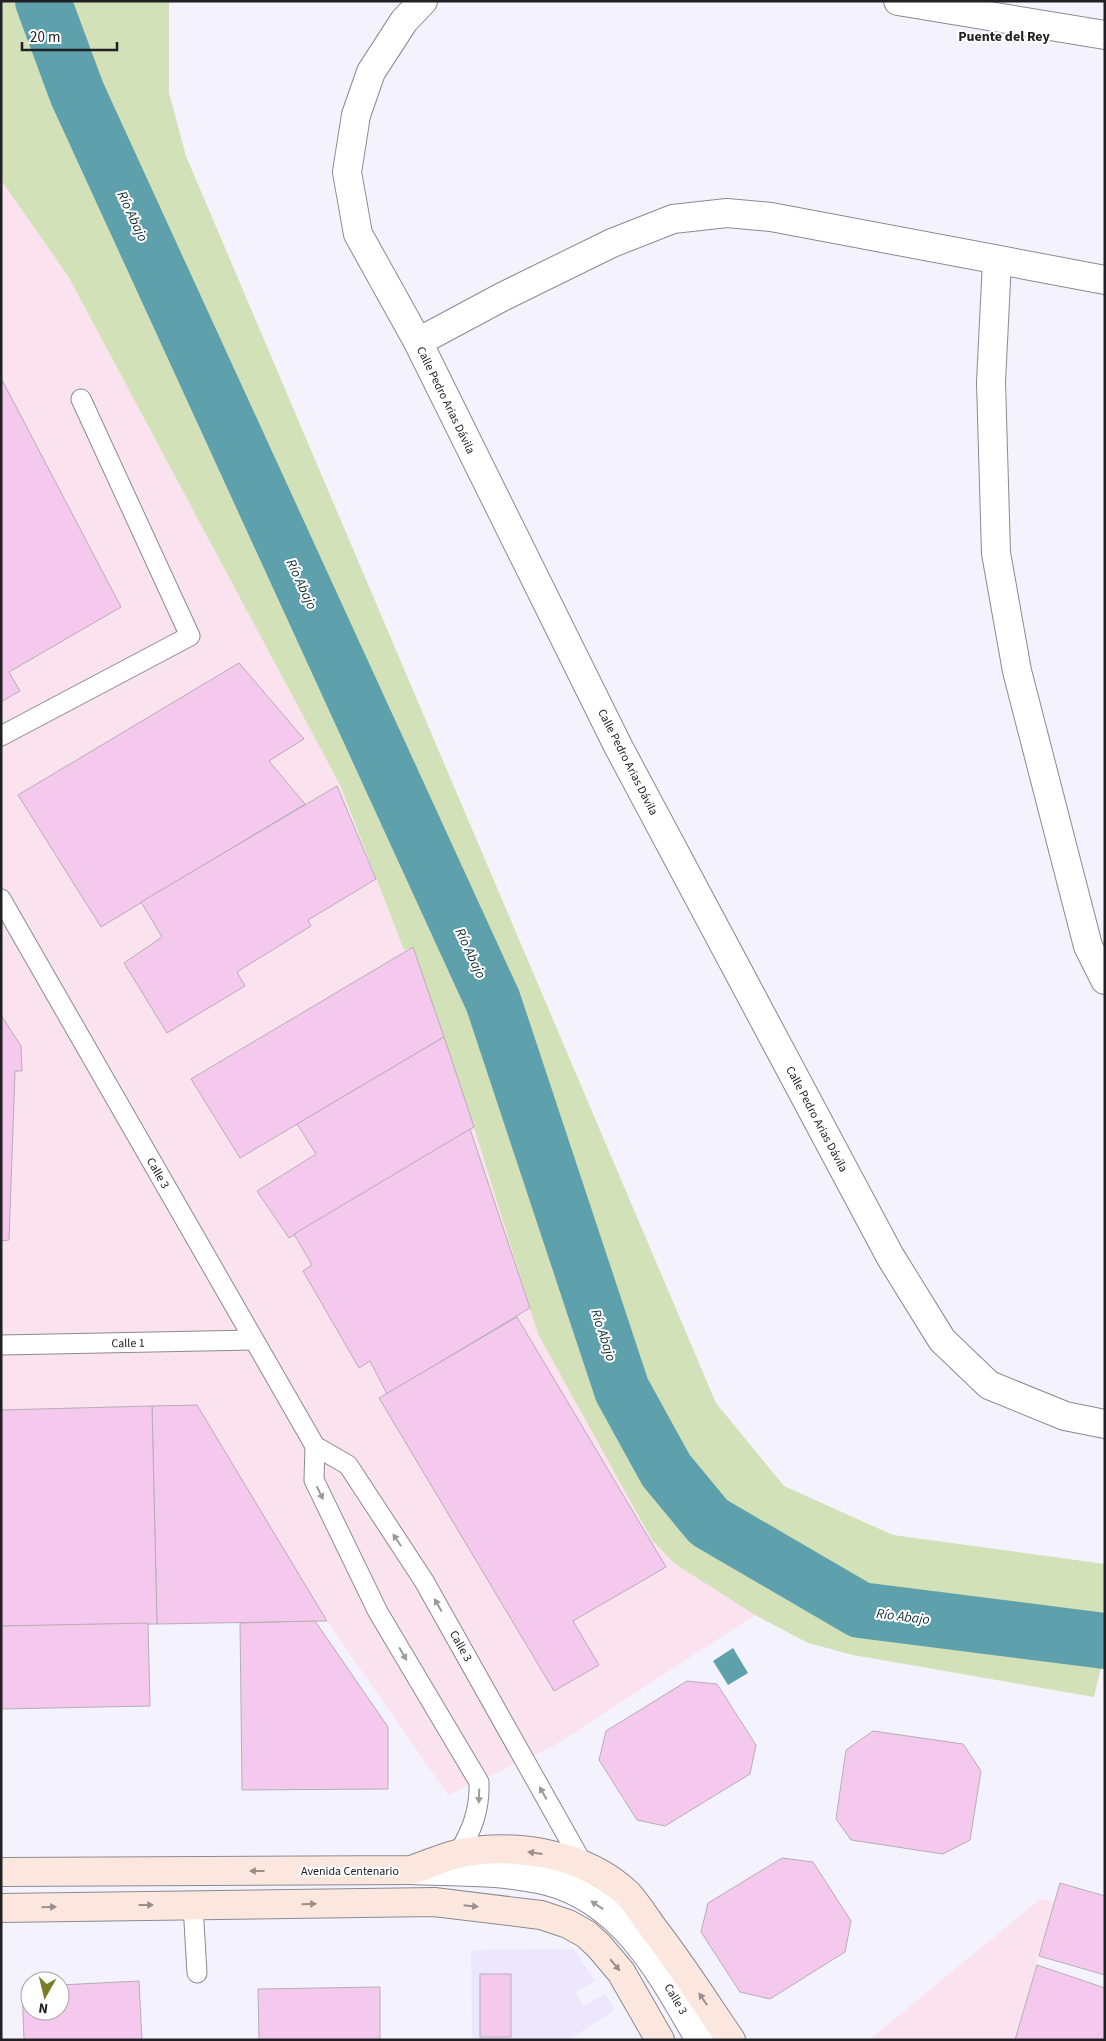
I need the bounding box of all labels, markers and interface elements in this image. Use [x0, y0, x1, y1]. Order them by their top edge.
scale bar [22, 20, 118, 52]
text: 20 m [30, 27, 60, 48]
district label: Puente del Rey [958, 27, 1051, 47]
water label: Río Abajo [112, 188, 153, 245]
street label: Calle Pedro Arias Dávila [412, 344, 479, 457]
water label: Río Abajo [281, 556, 322, 613]
street label: Calle Pedro Arias Dávila [593, 706, 662, 818]
water label: Río Abajo [450, 925, 491, 982]
street label: Calle Pedro Arias Dávila [781, 1063, 852, 1175]
street label: Calle 3 [142, 1155, 173, 1192]
water label: Río Abajo [585, 1307, 621, 1364]
street label: Calle 1 [111, 1335, 145, 1352]
one-way arrow [316, 1486, 324, 1500]
one-way arrow [392, 1533, 402, 1547]
one-way arrow [434, 1598, 442, 1613]
water label: Río Abajo [875, 1604, 931, 1630]
street label: Calle 3 [445, 1628, 476, 1665]
one-way arrow [398, 1648, 407, 1661]
one-way arrow [539, 1786, 548, 1799]
one-way arrow [475, 1788, 483, 1804]
one-way arrow [527, 1849, 543, 1857]
street label: Avenida Centenario [301, 1863, 399, 1880]
one-way arrow [249, 1867, 265, 1875]
one-way arrow [301, 1900, 317, 1908]
one-way arrow [138, 1901, 154, 1909]
one-way arrow [591, 1901, 604, 1910]
one-way arrow [463, 1902, 479, 1910]
one-way arrow [42, 1903, 58, 1911]
one-way arrow [610, 1958, 621, 1971]
north arrow [20, 1971, 70, 2021]
street label: Calle 3 [660, 1981, 691, 2018]
one-way arrow [698, 1993, 708, 2006]
text: N [37, 1997, 49, 2018]

